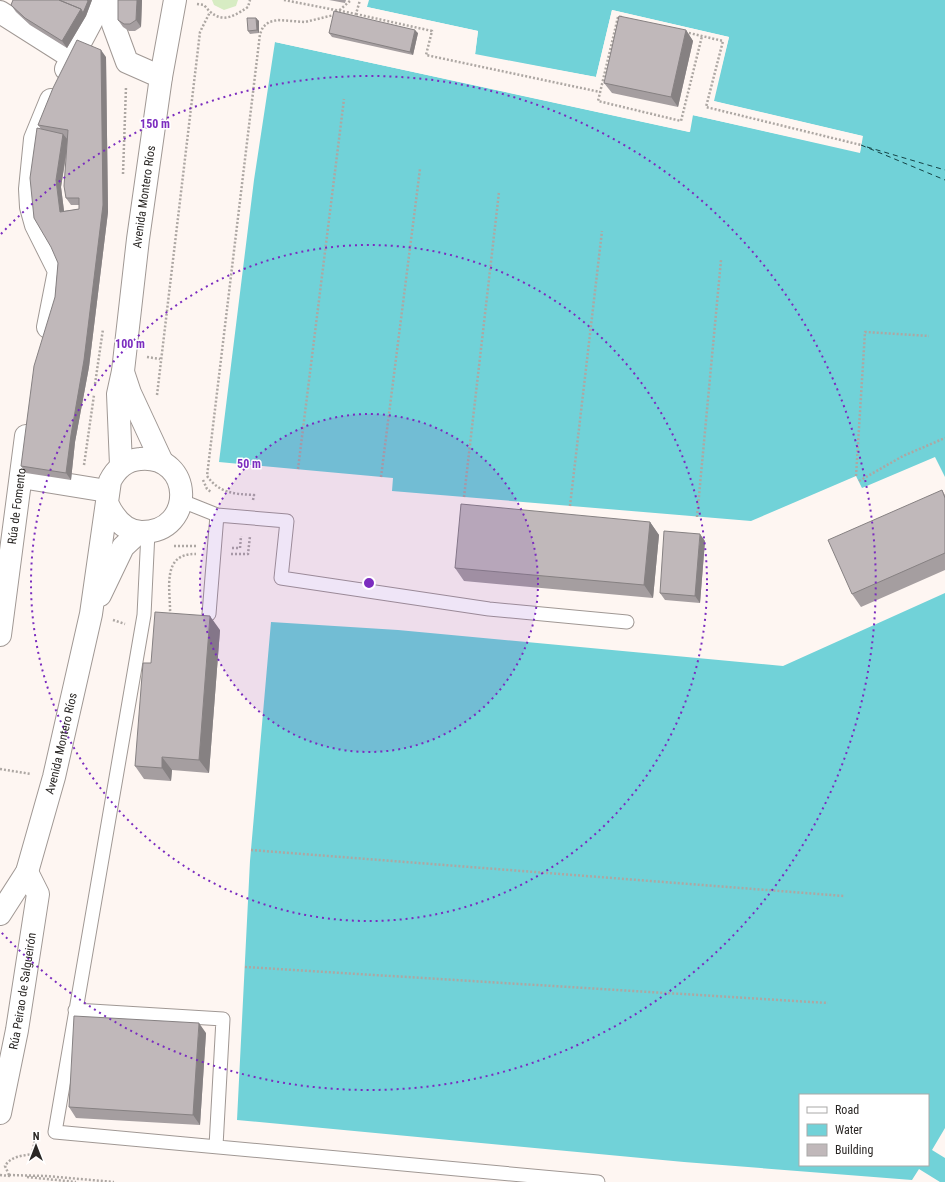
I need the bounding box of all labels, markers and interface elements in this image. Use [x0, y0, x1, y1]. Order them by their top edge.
text: 150 m [140, 117, 170, 131]
street label: Avenida Montero Ríos [130, 145, 158, 249]
text: 100 m [115, 337, 145, 351]
text: 50 m [237, 457, 261, 471]
street label: Rúa de Fomento [5, 467, 29, 545]
centre of rings [362, 576, 376, 590]
street label: Avenida Montero Ríos [42, 692, 80, 796]
street label: Rúa Peirao de Salgueirón [6, 931, 39, 1051]
legend [799, 1094, 929, 1166]
text: Road [835, 1103, 859, 1117]
text: Water [835, 1123, 863, 1137]
north arrow [16, 1126, 56, 1166]
text: N [33, 1130, 40, 1143]
text: Building [835, 1143, 873, 1157]

